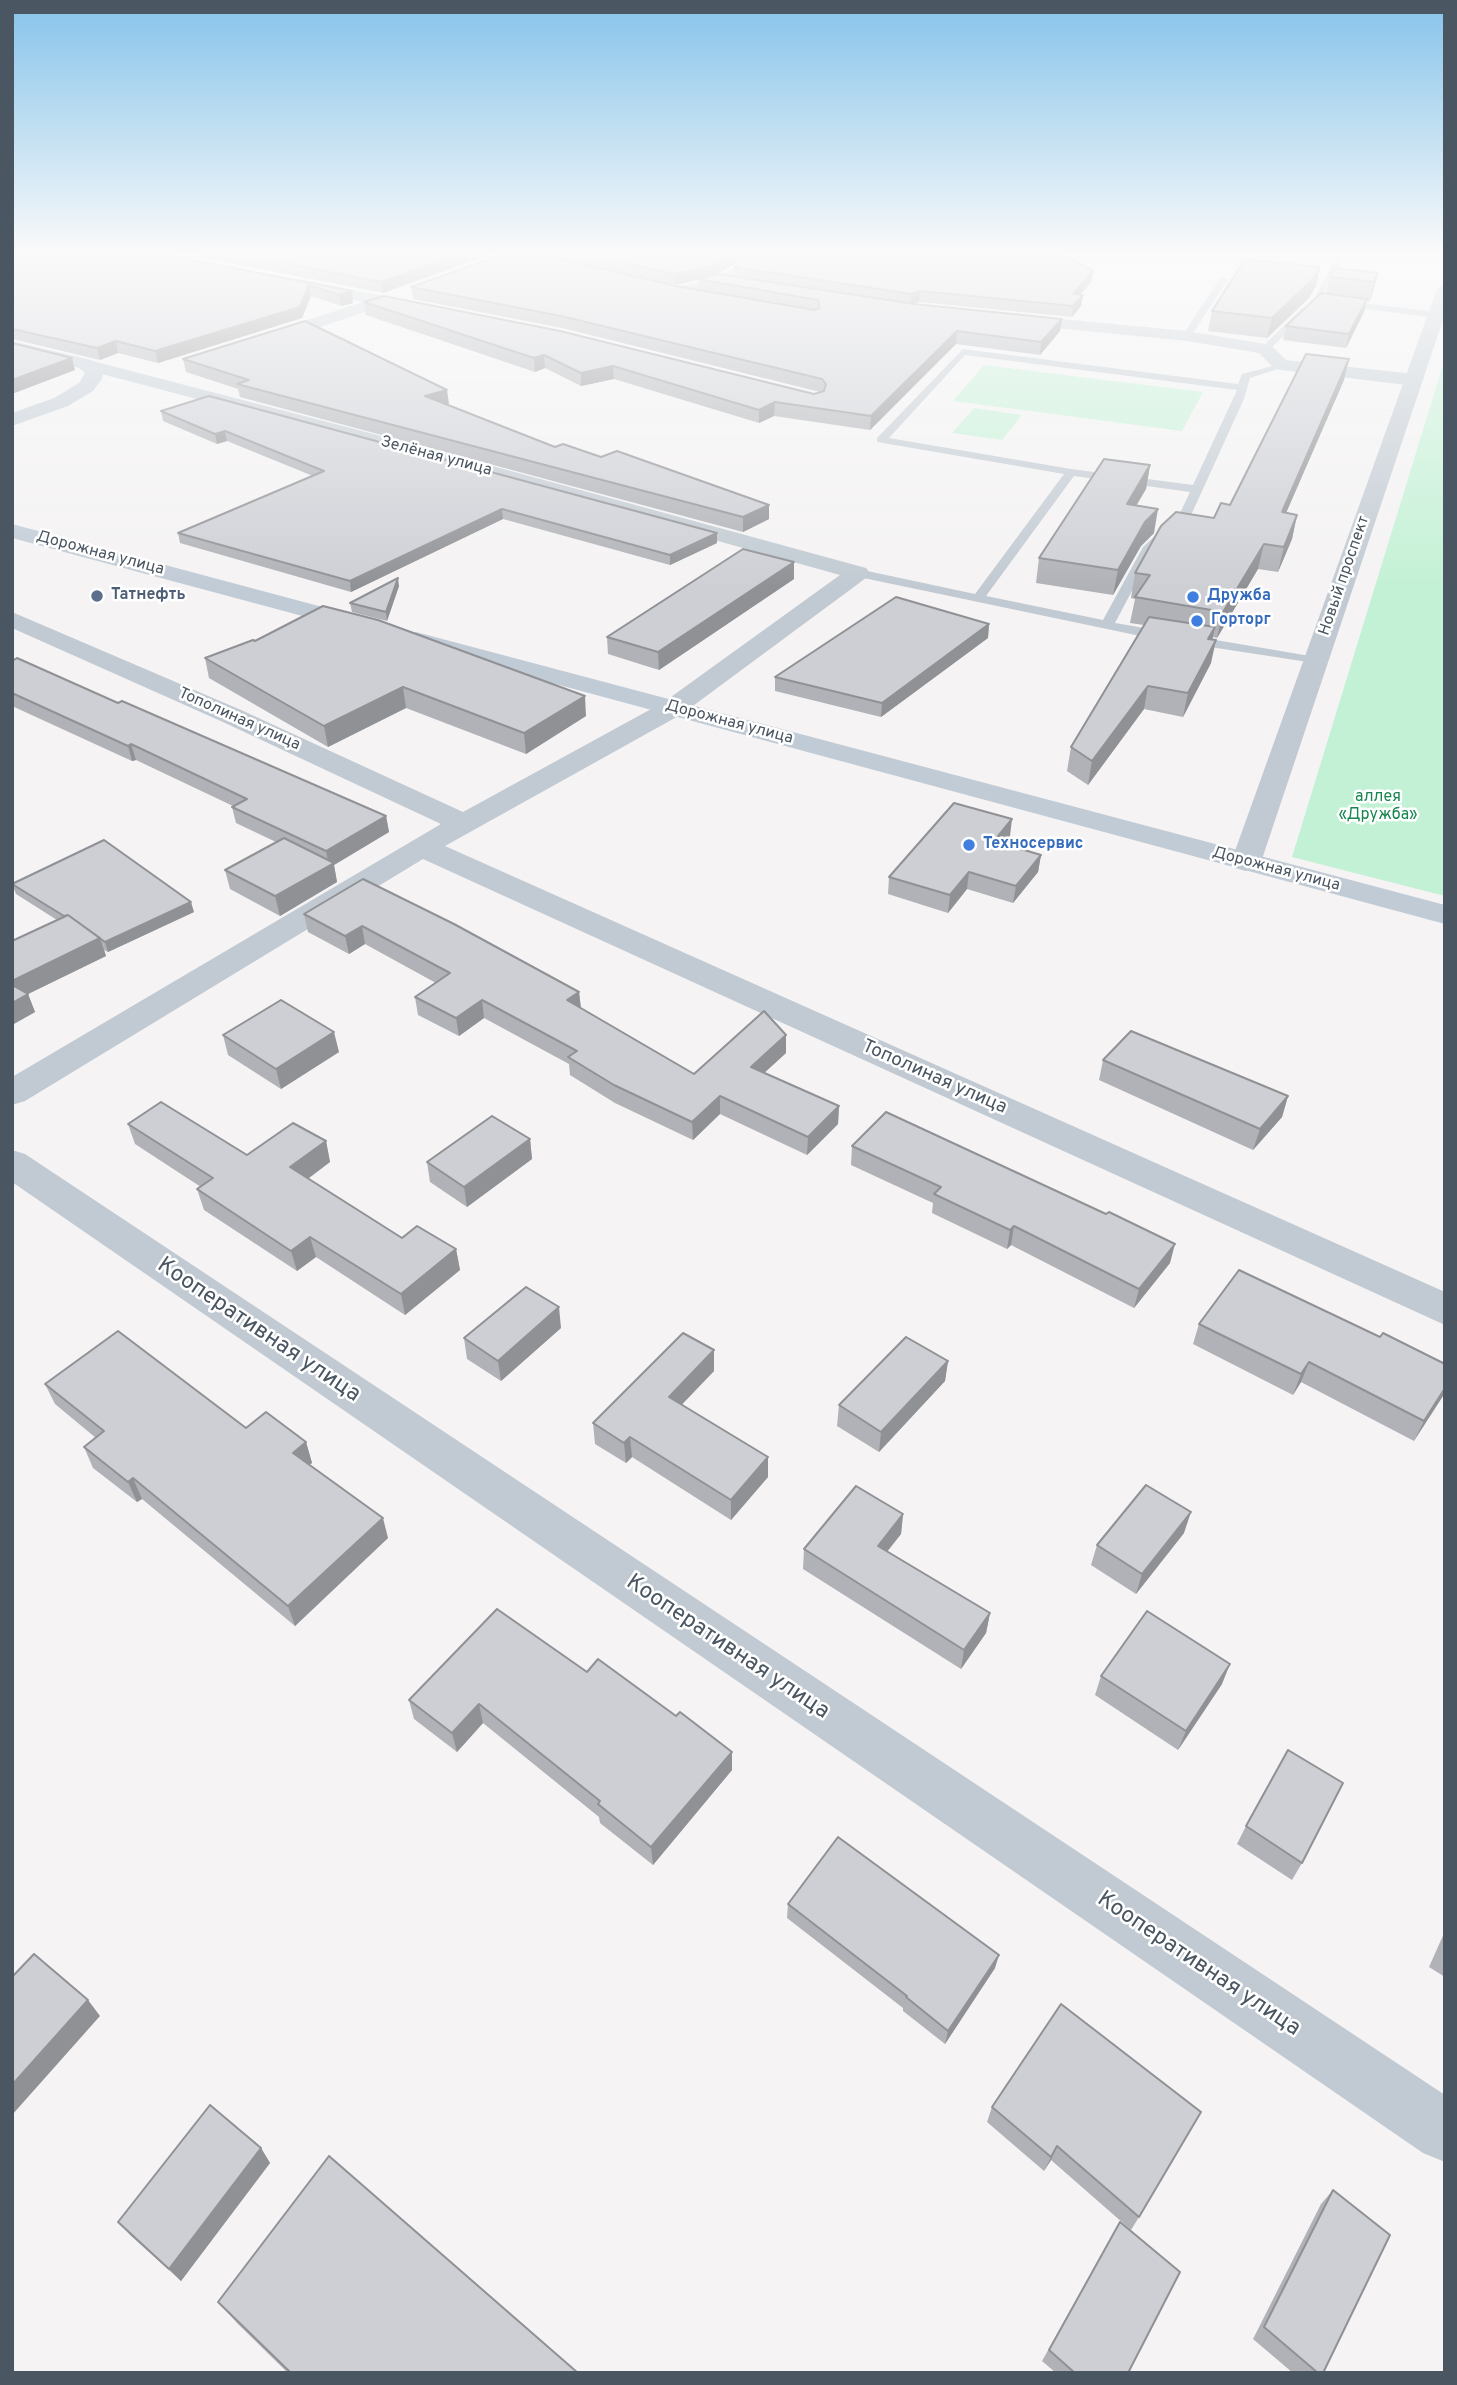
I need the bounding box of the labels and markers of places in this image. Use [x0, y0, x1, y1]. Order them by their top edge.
place label: Татнефть [111, 586, 186, 606]
place label: Дружба [1207, 587, 1271, 607]
marker: Татнефть [89, 588, 105, 604]
marker: Дружба [1185, 589, 1201, 605]
place label: Горторг [1211, 611, 1271, 631]
marker: Горторг [1189, 613, 1205, 629]
place label: Техносервис [983, 835, 1084, 855]
marker: Техносервис [961, 837, 977, 853]

